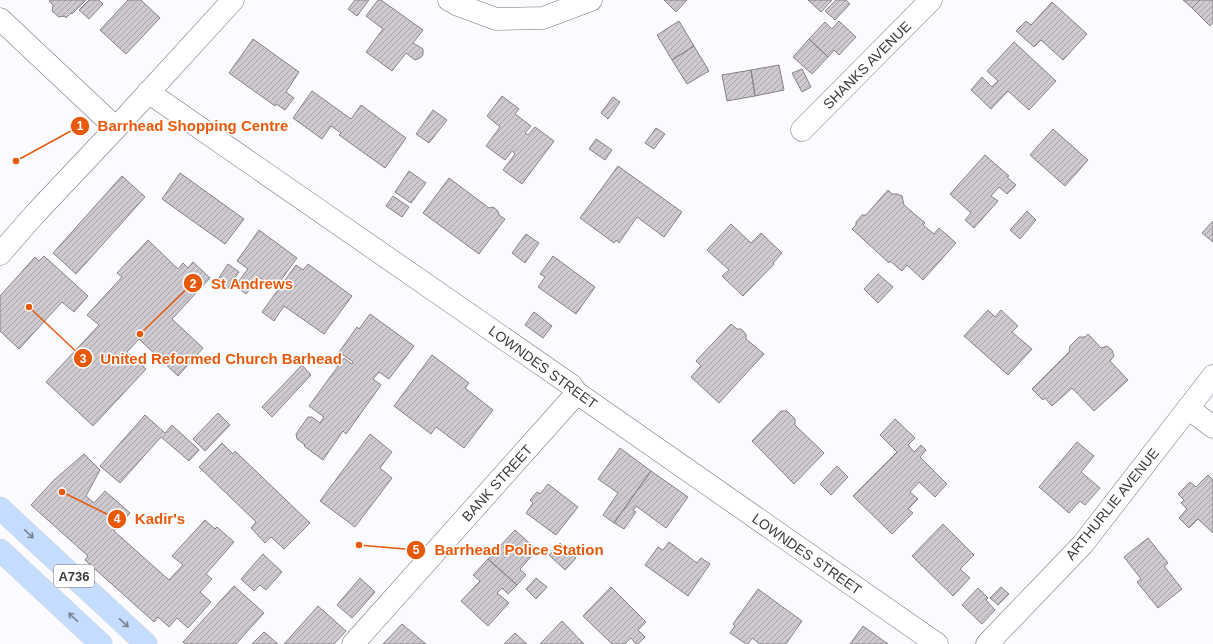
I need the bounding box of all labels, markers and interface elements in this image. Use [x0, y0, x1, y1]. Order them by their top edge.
street label: SHANKS AVENUE [820, 18, 914, 112]
callout: Barrhead Shopping Centre [70, 113, 297, 140]
text: Barrhead Shopping Centre [98, 117, 288, 134]
text: 1 [77, 119, 84, 133]
callout: St Andrews [183, 270, 301, 297]
text: St Andrews [211, 275, 293, 292]
text: 2 [190, 277, 197, 291]
street label: LOWNDES STREET [486, 322, 601, 412]
callout: United Reformed Church Barhead [73, 345, 350, 372]
text: United Reformed Church Barhead [100, 350, 342, 367]
text: 3 [80, 352, 87, 366]
street label: BANK STREET [459, 441, 536, 524]
street label: ARTHURLIE AVENUE [1062, 445, 1162, 563]
callout: Kadir's [107, 505, 193, 532]
text: Kadir's [135, 510, 185, 527]
street label: LOWNDES STREET [749, 510, 865, 598]
text: 4 [114, 512, 121, 526]
one-way arrow [24, 529, 34, 539]
callout: Barrhead Police Station [406, 537, 611, 564]
text: Barrhead Police Station [434, 541, 604, 558]
text: 5 [413, 543, 420, 557]
road number: A736 [54, 565, 94, 587]
one-way arrow [68, 613, 78, 622]
one-way arrow [119, 618, 129, 628]

